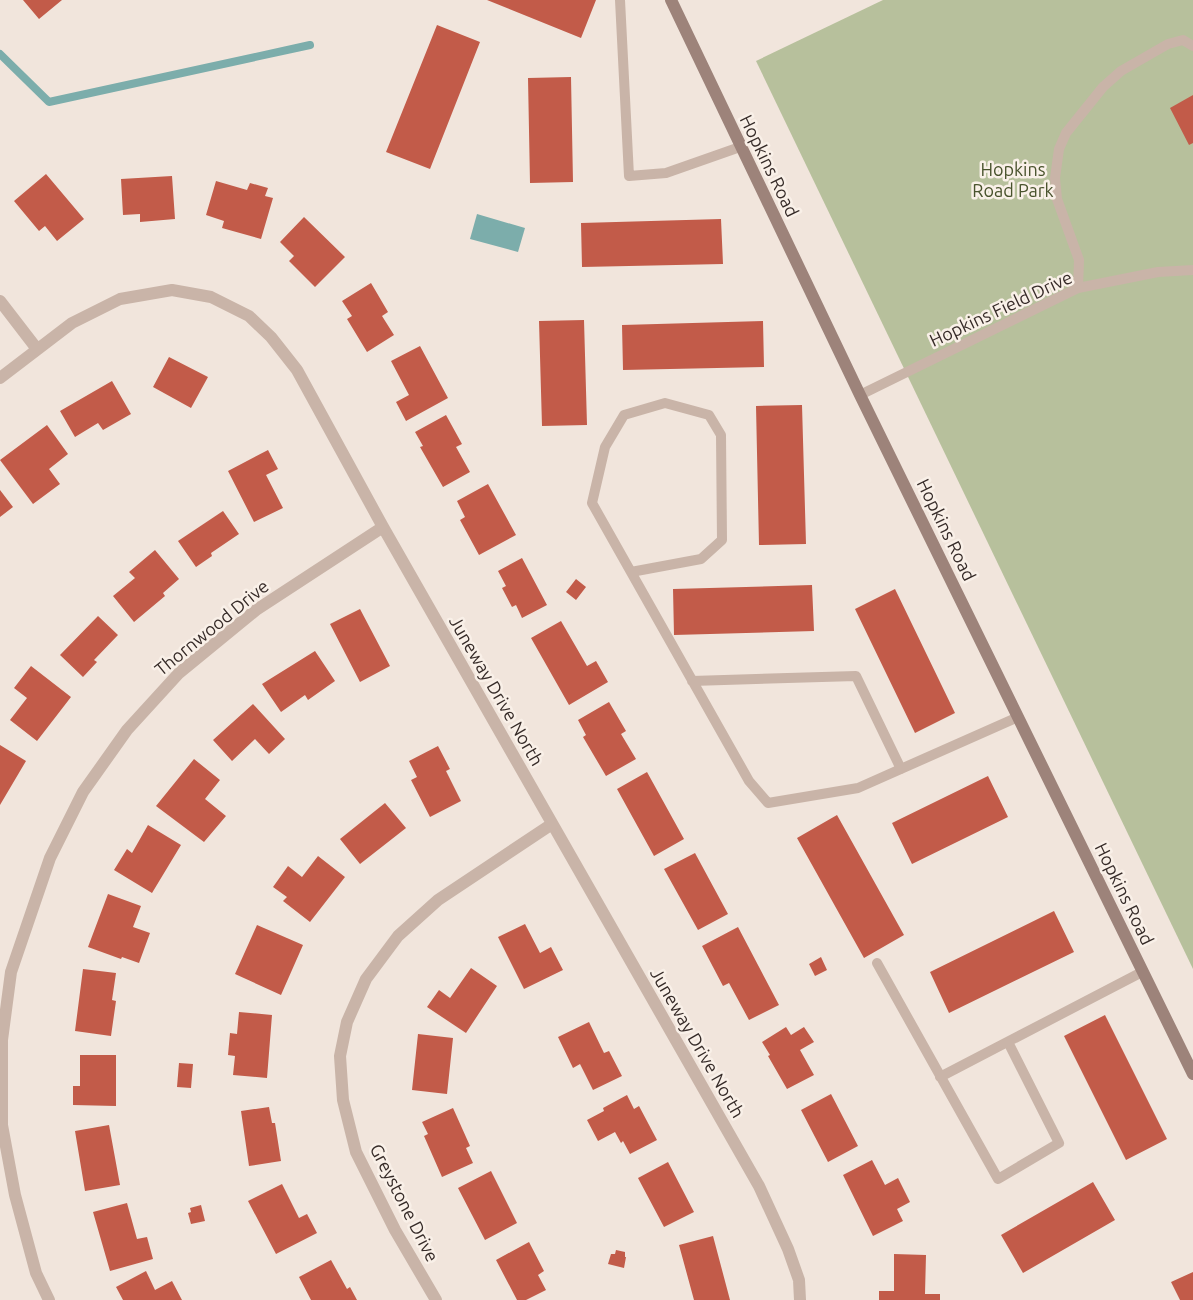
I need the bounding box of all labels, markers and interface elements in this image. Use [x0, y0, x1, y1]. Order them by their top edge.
street label: Hopkins Road [737, 111, 803, 220]
park label: Hopkins Road Park [972, 159, 1054, 200]
street label: Hopkins Field Drive [926, 266, 1075, 350]
street label: Hopkins Road [914, 475, 980, 584]
street label: Thornwood Drive [151, 575, 272, 679]
street label: Juneway Drive North [446, 612, 548, 769]
street label: Hopkins Road [1092, 839, 1158, 948]
street label: Juneway Drive North [647, 964, 749, 1121]
street label: Greystone Drive [367, 1140, 443, 1265]

